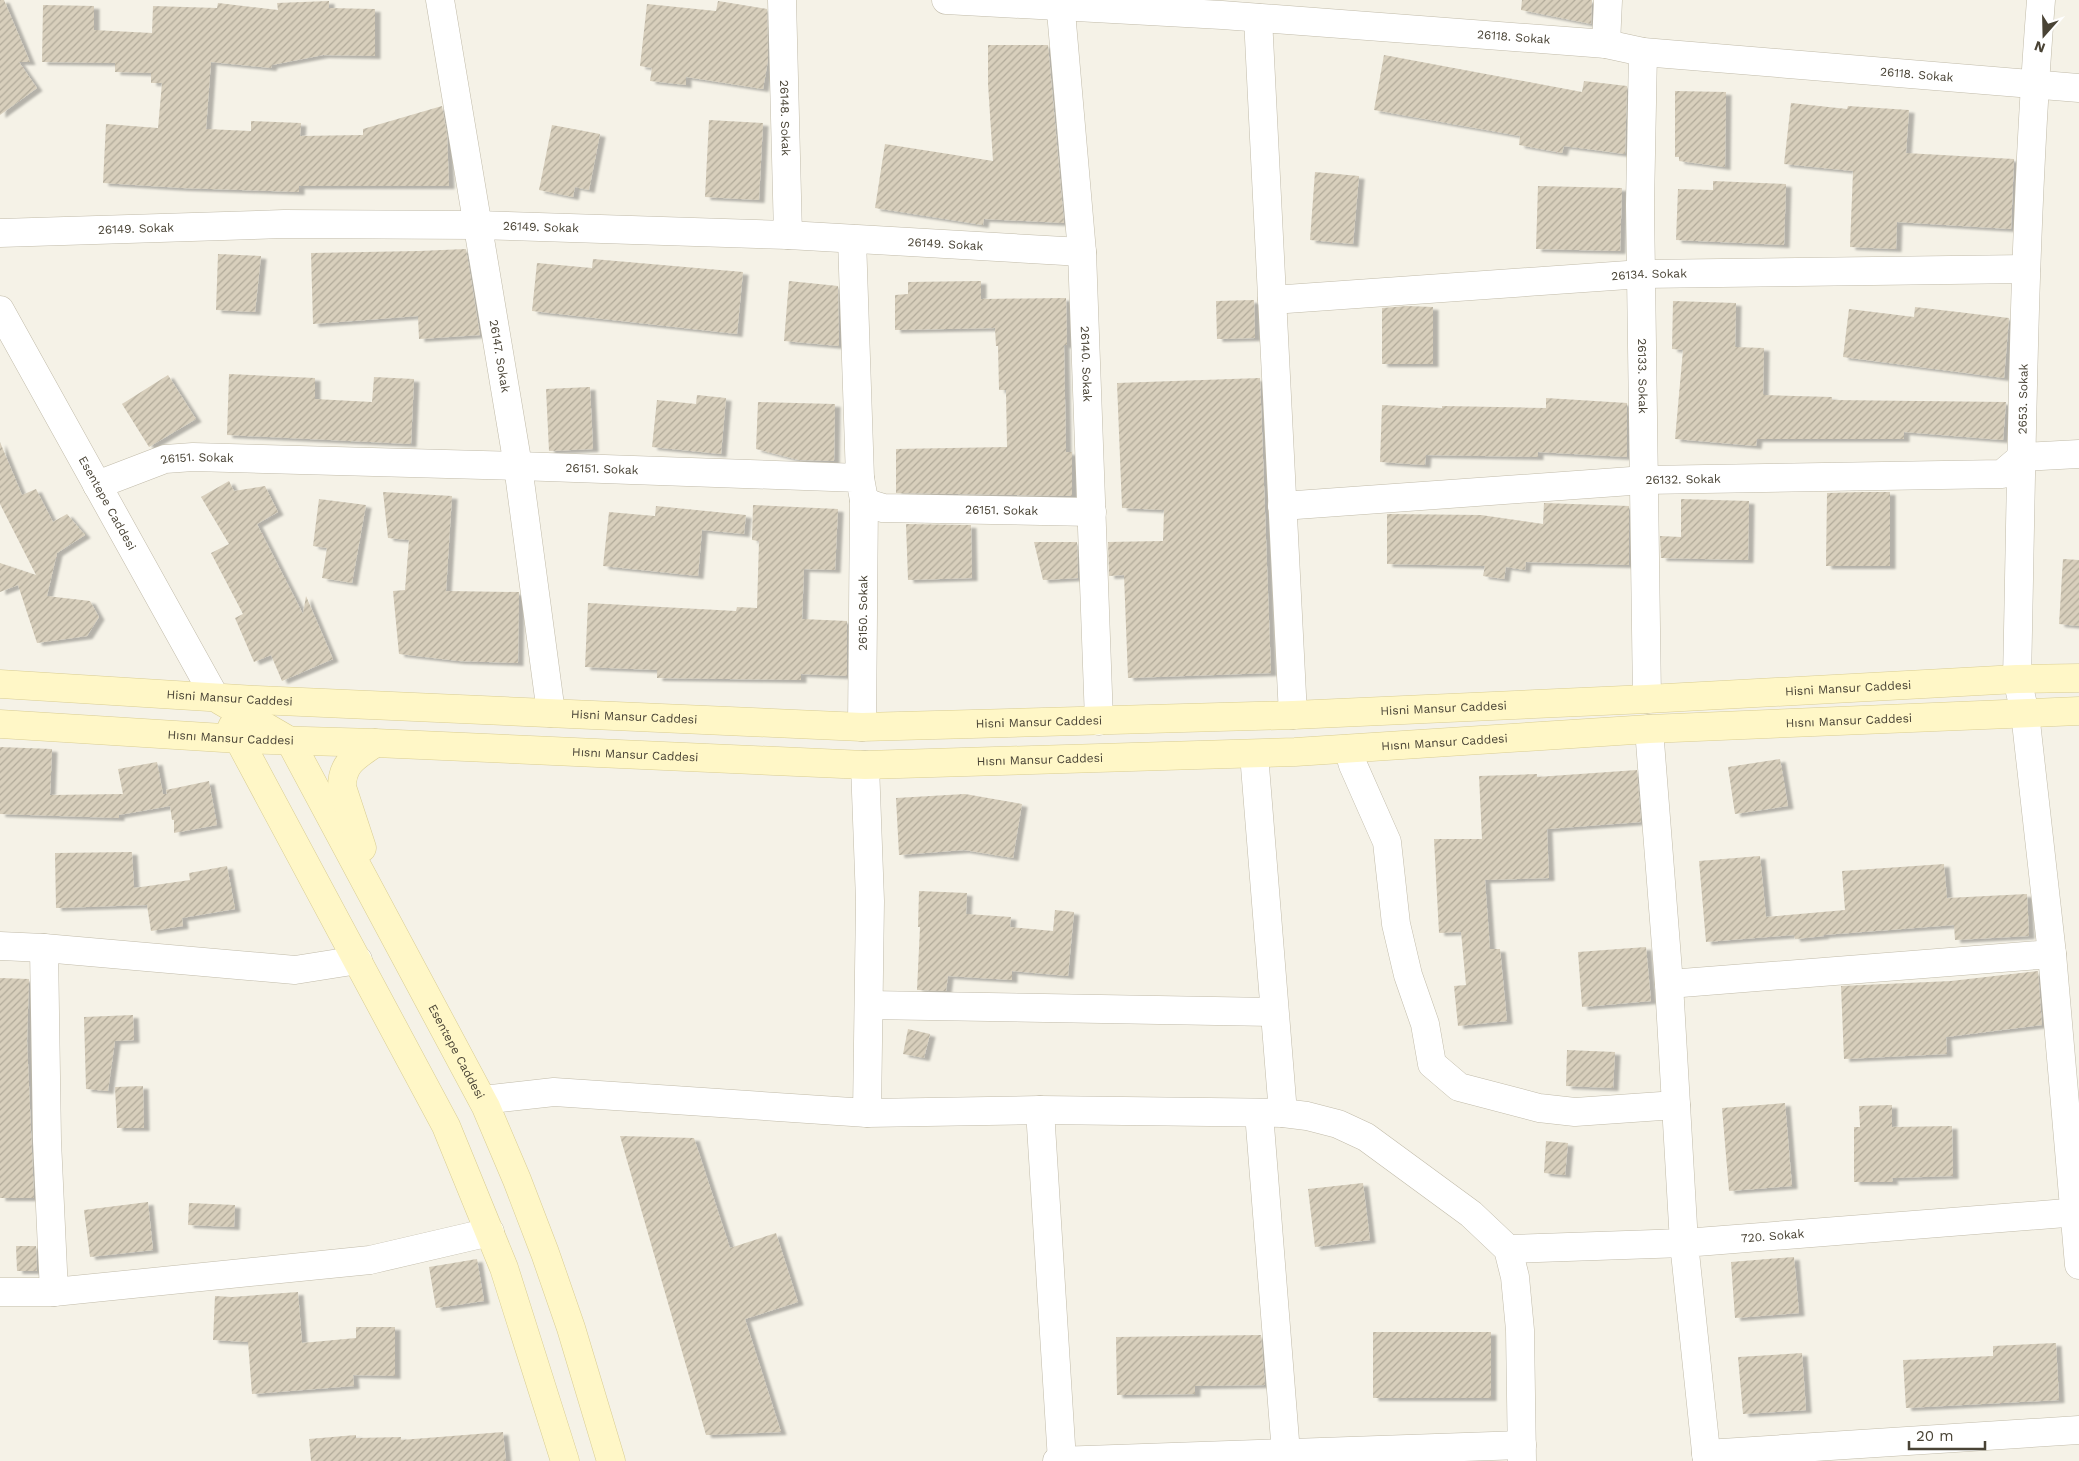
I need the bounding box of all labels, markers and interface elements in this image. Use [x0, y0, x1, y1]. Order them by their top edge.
north arrow [2019, 10, 2069, 60]
street label: 26118. Sokak [1477, 27, 1551, 47]
text: N [2032, 38, 2047, 57]
street label: 26118. Sokak [1879, 65, 1954, 85]
street label: 26148. Sokak [777, 80, 793, 156]
street label: 26149. Sokak [503, 219, 579, 235]
street label: 26149. Sokak [98, 220, 174, 237]
street label: 26149. Sokak [907, 235, 984, 253]
street label: 26134. Sokak [1611, 266, 1687, 283]
street label: 26147. Sokak [487, 318, 513, 394]
street label: 26140. Sokak [1078, 326, 1094, 402]
street label: 26133. Sokak [1635, 338, 1650, 414]
street label: 2653. Sokak [2015, 363, 2031, 434]
street label: 26151. Sokak [158, 450, 234, 467]
street label: Esentepe Caddesi [76, 454, 139, 553]
street label: 26151. Sokak [565, 461, 639, 477]
street label: 26132. Sokak [1645, 472, 1721, 487]
street label: 26151. Sokak [965, 503, 1039, 518]
street label: 26150. Sokak [856, 575, 870, 651]
street label: Hisni Mansur Caddesi [1785, 678, 1912, 699]
street label: Hisni Mansur Caddesi [166, 687, 293, 709]
street label: Hisni Mansur Caddesi [1380, 698, 1507, 718]
street label: Hisni Mansur Caddesi [571, 707, 698, 727]
street label: Hısnı Mansur Caddesi [1785, 711, 1912, 730]
street label: Hisni Mansur Caddesi [975, 713, 1102, 731]
street label: Hısnı Mansur Caddesi [167, 728, 294, 748]
street label: Hısnı Mansur Caddesi [1381, 731, 1508, 753]
street label: Hısnı Mansur Caddesi [572, 745, 699, 765]
street label: Hısnı Mansur Caddesi [976, 751, 1103, 769]
street label: Esentepe Caddesi [425, 1002, 487, 1101]
street label: 720. Sokak [1740, 1227, 1805, 1246]
scale bar [1909, 1418, 1985, 1450]
text: 20 m [1916, 1427, 1954, 1445]

